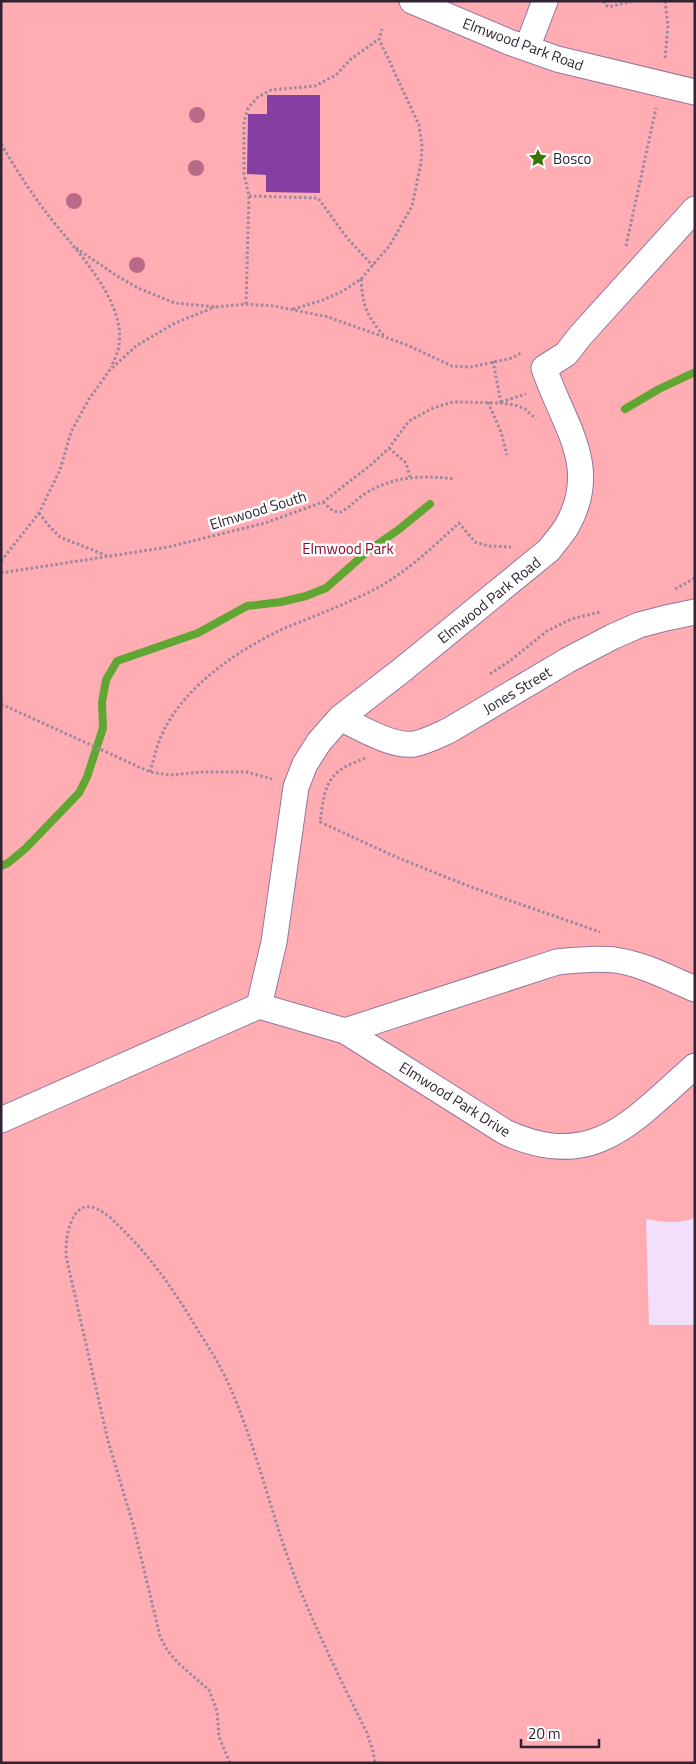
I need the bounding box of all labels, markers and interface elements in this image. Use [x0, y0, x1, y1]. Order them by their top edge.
street label: Elmwood Park Road [459, 11, 587, 77]
place icon: Bosco [527, 147, 549, 169]
place label: Bosco [553, 147, 592, 170]
street label: Elmwood South [207, 484, 309, 536]
park label: Elmwood Park [302, 537, 394, 560]
street label: Elmwood Park Road [432, 551, 546, 649]
street label: Jones Street [478, 660, 556, 720]
street label: Elmwood Park Drive [395, 1055, 515, 1143]
scale bar [521, 1716, 598, 1748]
text: 20 m [528, 1722, 561, 1745]

